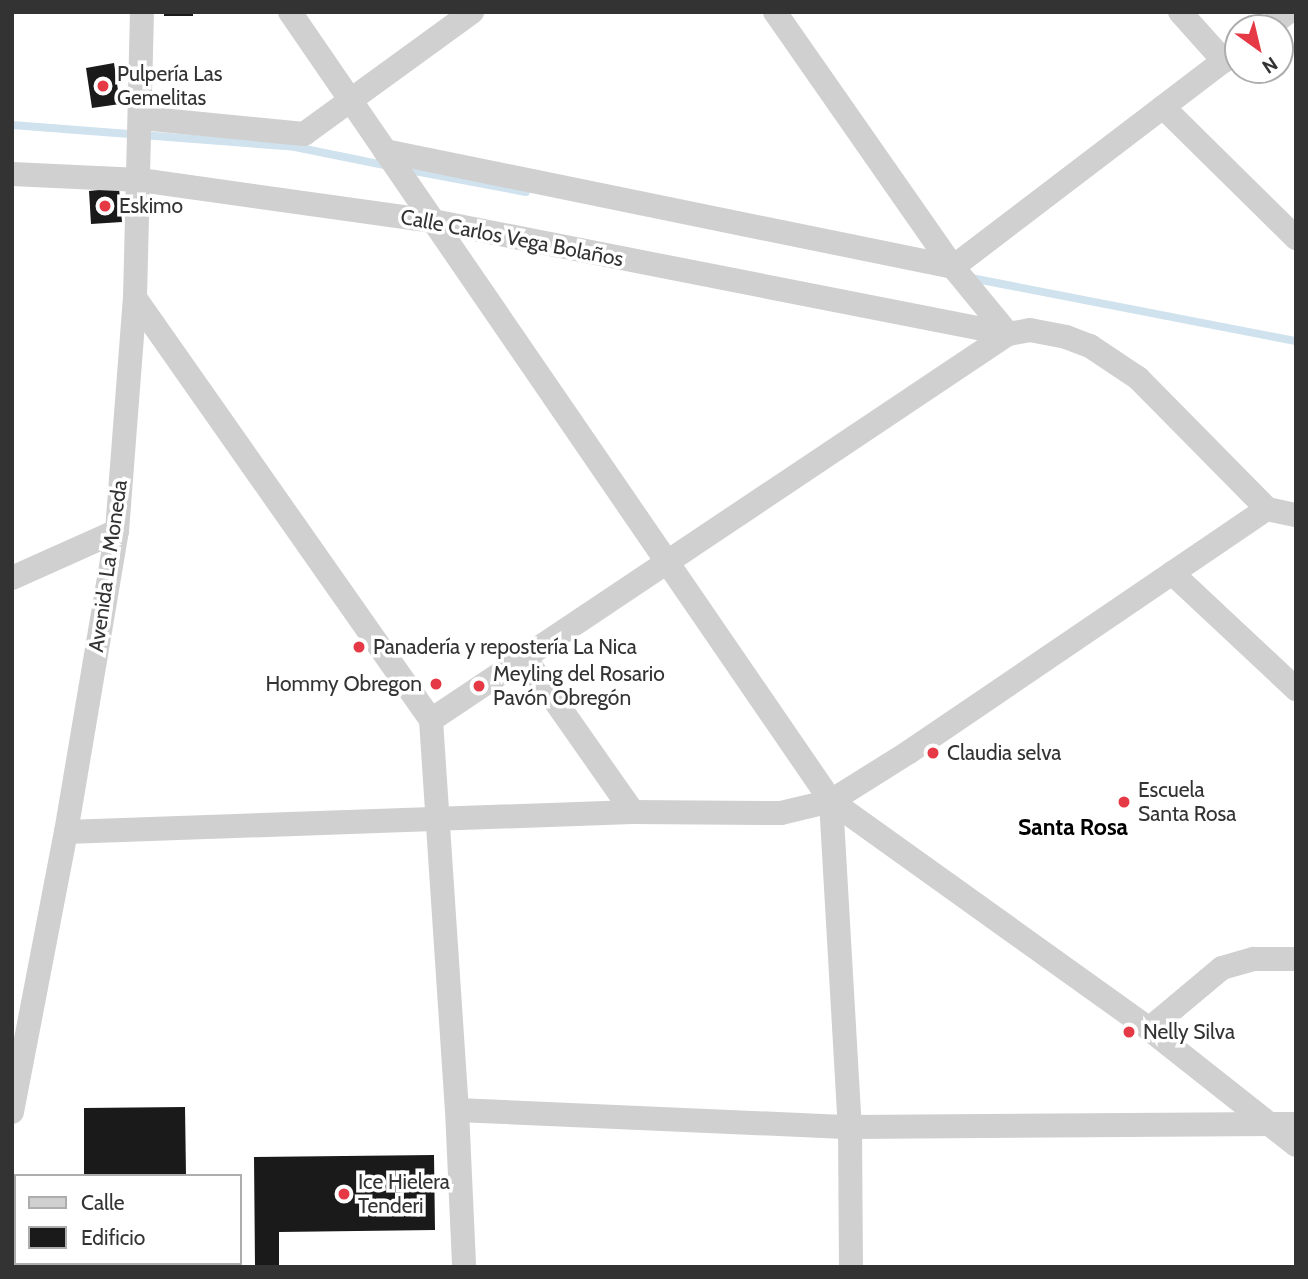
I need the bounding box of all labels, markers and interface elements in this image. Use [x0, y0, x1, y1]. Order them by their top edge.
north arrow [1224, 14, 1294, 84]
text: N [1258, 52, 1282, 78]
place label: Pulpería Las Gemelitas [117, 61, 222, 111]
marker: Pulpería Las Gemelitas [95, 78, 111, 94]
place label: Eskimo [119, 193, 183, 219]
marker: Eskimo [97, 198, 113, 214]
street label: Calle Carlos Vega Bolaños [398, 204, 626, 272]
street label: Avenida La Moneda [83, 478, 133, 654]
place label: Panadería y repostería La Nica [373, 634, 637, 660]
marker: Panadería y repostería La Nica [351, 639, 367, 655]
place label: Meyling del Rosario Pavón Obregón [493, 661, 665, 711]
place label: Hommy Obregon [265, 671, 422, 697]
marker: Hommy Obregon [428, 676, 444, 692]
marker: Meyling del Rosario Pavón Obregón [471, 678, 487, 694]
place label: Claudia selva [947, 740, 1061, 766]
marker: Claudia selva [925, 745, 941, 761]
place label: Escuela Santa Rosa [1138, 777, 1236, 827]
marker: Escuela Santa Rosa [1116, 794, 1132, 810]
district label: Santa Rosa [1018, 813, 1128, 841]
place label: Nelly Silva [1143, 1019, 1235, 1045]
marker: Nelly Silva [1121, 1024, 1137, 1040]
place label: Ice Hielera Tenderi [358, 1169, 450, 1219]
legend [14, 1174, 242, 1265]
marker: Ice Hielera Tenderi [336, 1186, 352, 1202]
text: Calle [81, 1190, 125, 1215]
text: Edificio [81, 1225, 145, 1250]

